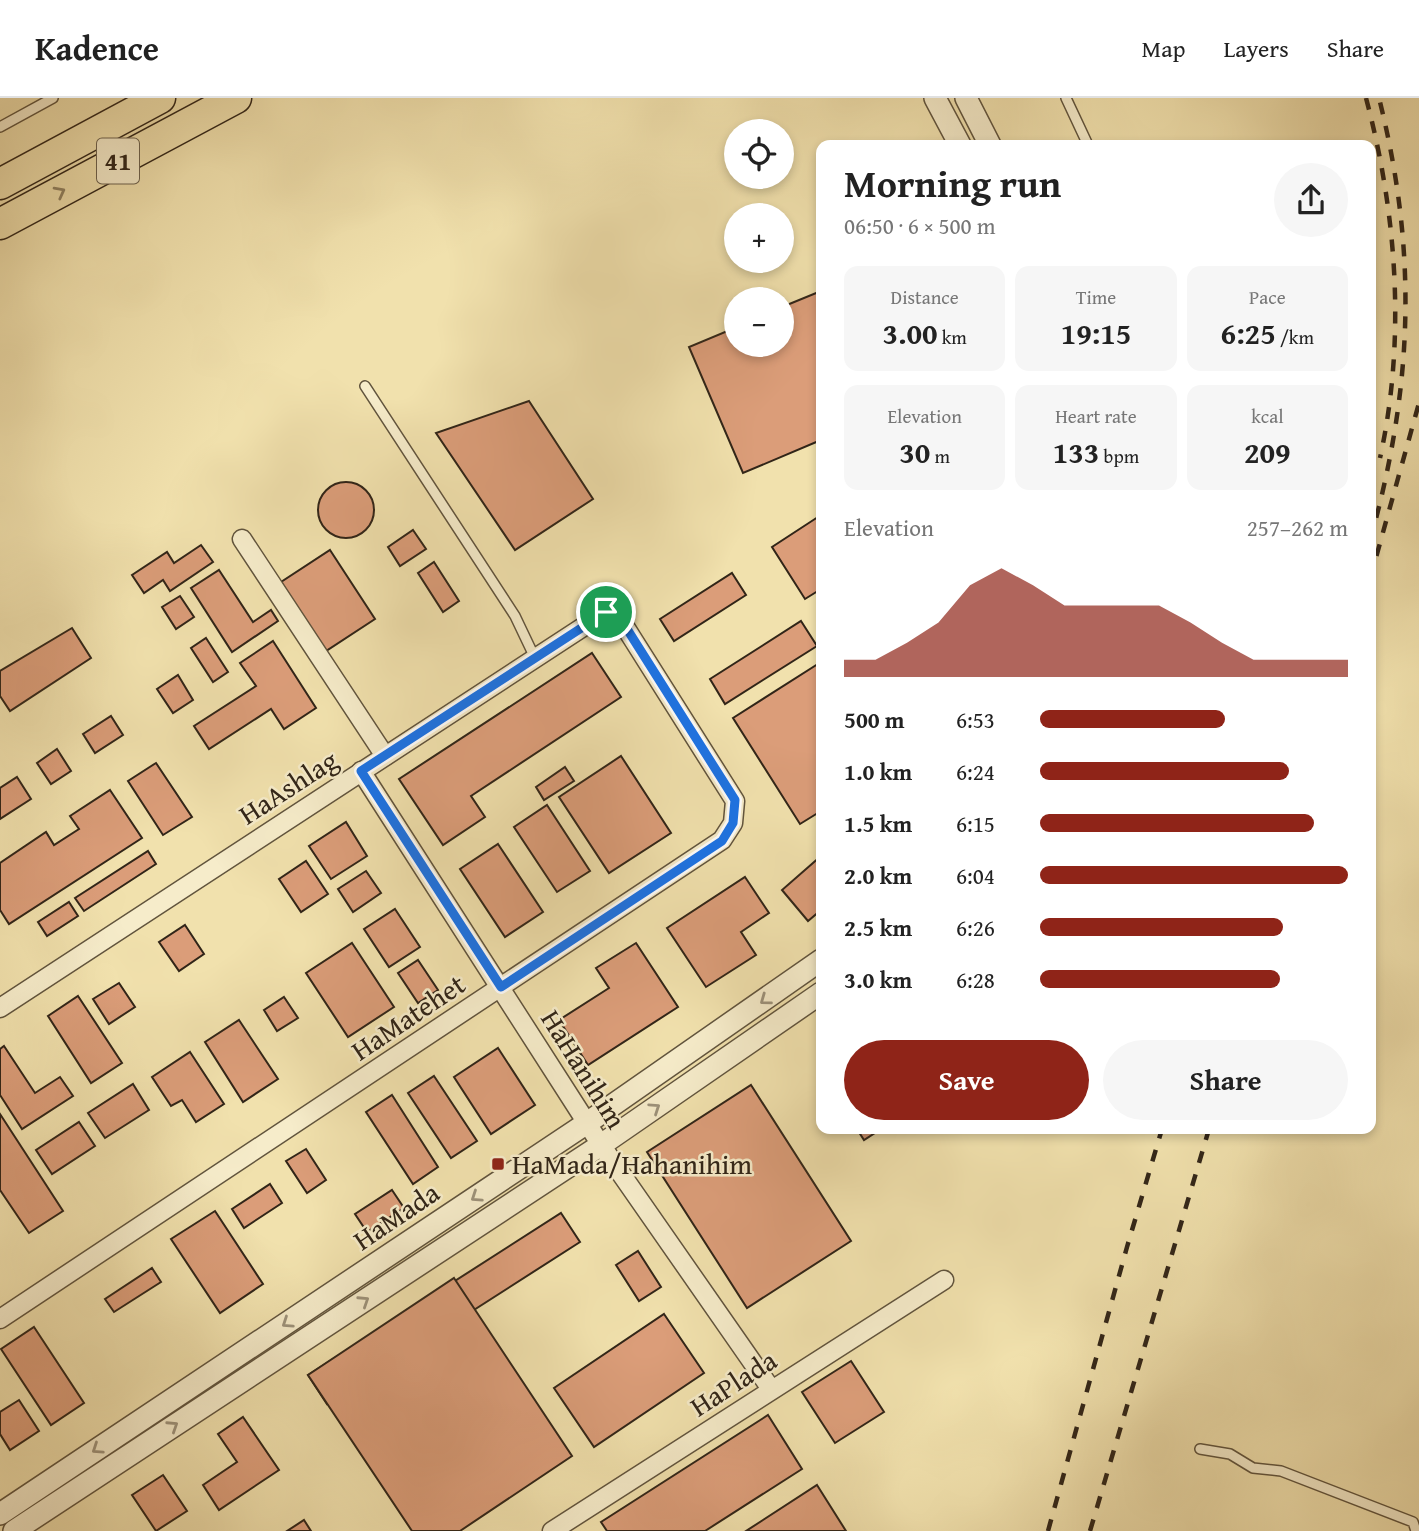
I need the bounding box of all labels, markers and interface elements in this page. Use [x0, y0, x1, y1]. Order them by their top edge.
text: Kadence [35, 24, 159, 72]
text: Map [1142, 31, 1185, 66]
text: Layers [1223, 31, 1289, 66]
text: Share [1327, 31, 1384, 66]
map controls [724, 119, 794, 357]
button: locate [724, 119, 794, 189]
road number: 41 [97, 138, 139, 184]
text: Morning run [844, 155, 1061, 211]
button: share [1274, 163, 1348, 237]
one-way arrow [53, 187, 65, 200]
button: + [724, 203, 794, 273]
text: 06:50 · 6 × 500 m [844, 209, 996, 242]
text: Distance [891, 283, 959, 311]
text: Time [1076, 283, 1116, 311]
text: Pace [1249, 283, 1286, 311]
button: − [724, 287, 794, 357]
text: 3.00 [882, 311, 938, 355]
text: 19:15 [1061, 311, 1131, 355]
text: 6:25 [1221, 311, 1276, 355]
text: km [938, 323, 967, 351]
text: /km [1276, 323, 1314, 351]
text: Elevation [887, 402, 962, 430]
text: Heart rate [1055, 402, 1137, 430]
text: kcal [1251, 402, 1284, 430]
text: 30 [899, 430, 930, 474]
text: 133 [1053, 430, 1099, 474]
text: 209 [1244, 430, 1291, 474]
text: m [930, 442, 950, 470]
text: bpm [1099, 442, 1139, 470]
text: Elevation [844, 511, 934, 544]
text: 257–262 m [1247, 511, 1348, 544]
pin [576, 582, 636, 642]
icon: arrive [587, 593, 625, 631]
text: 500 m [844, 703, 905, 736]
text: 6:53 [956, 703, 995, 736]
street label: HaAshlag [230, 739, 345, 834]
text: 1.0 km [844, 755, 912, 788]
text: 6:24 [956, 755, 995, 788]
text: 1.5 km [844, 807, 912, 840]
text: 6:15 [956, 807, 995, 840]
text: 2.0 km [844, 859, 912, 892]
text: 6:04 [956, 859, 995, 892]
text: 2.5 km [844, 911, 912, 944]
text: 6:26 [956, 911, 995, 944]
street label: HaMatehet [342, 963, 473, 1070]
text: 3.0 km [844, 963, 912, 996]
text: 6:28 [956, 963, 995, 996]
one-way arrow [761, 992, 773, 1005]
street label: HaHanihim [532, 1001, 637, 1136]
button: Save [844, 1040, 1089, 1120]
button: Share [1103, 1040, 1348, 1120]
one-way arrow [647, 1104, 660, 1116]
place label: HaMada/Hahanihim [512, 1143, 752, 1184]
marker: HaMada/Hahanihim [490, 1156, 506, 1172]
street label: HaMada [344, 1171, 448, 1259]
one-way arrow [471, 1189, 484, 1201]
one-way arrow [356, 1297, 369, 1310]
one-way arrow [281, 1315, 294, 1328]
street label: HaPlada [681, 1339, 785, 1426]
one-way arrow [166, 1421, 179, 1434]
one-way arrow [92, 1441, 105, 1454]

